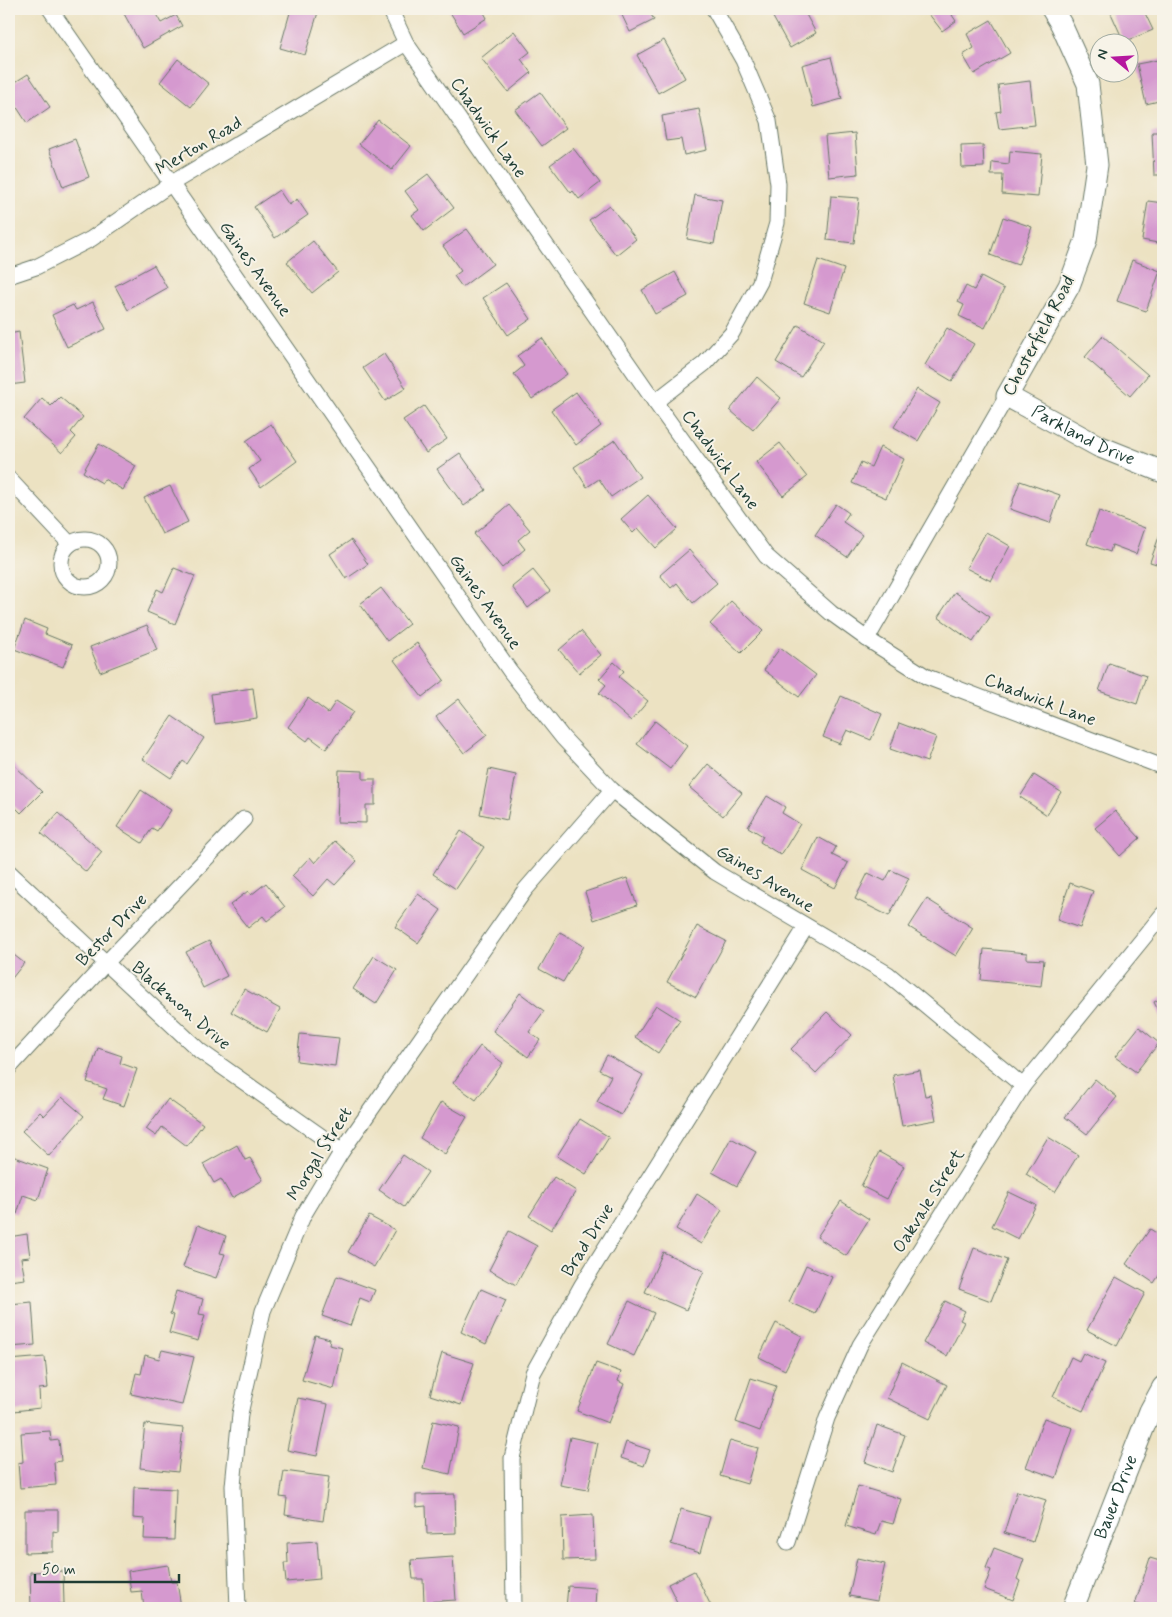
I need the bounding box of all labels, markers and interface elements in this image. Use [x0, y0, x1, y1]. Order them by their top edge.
north arrow [1090, 32, 1140, 82]
text: N [1093, 47, 1113, 62]
street label: Chadwick Lane [444, 73, 532, 183]
street label: Merton Road [151, 111, 247, 181]
street label: Gaines Avenue [213, 216, 297, 322]
street label: Chesterfield Road [997, 272, 1081, 400]
street label: Parkland Drive [1027, 400, 1138, 472]
street label: Chadwick Lane [676, 405, 764, 515]
street label: Gaines Avenue [443, 549, 527, 655]
street label: Chadwick Lane [981, 668, 1099, 732]
street label: Gaines Avenue [711, 839, 819, 919]
street label: Bestor Drive [71, 888, 153, 972]
street label: Blackmon Drive [126, 956, 236, 1056]
street label: Morgal Street [282, 1102, 359, 1206]
street label: Oakvale Street [887, 1144, 971, 1258]
street label: Brad Drive [556, 1199, 620, 1281]
street label: Bauer Drive [1089, 1452, 1144, 1543]
scale bar [35, 1552, 179, 1584]
text: 50 m [42, 1560, 76, 1580]

